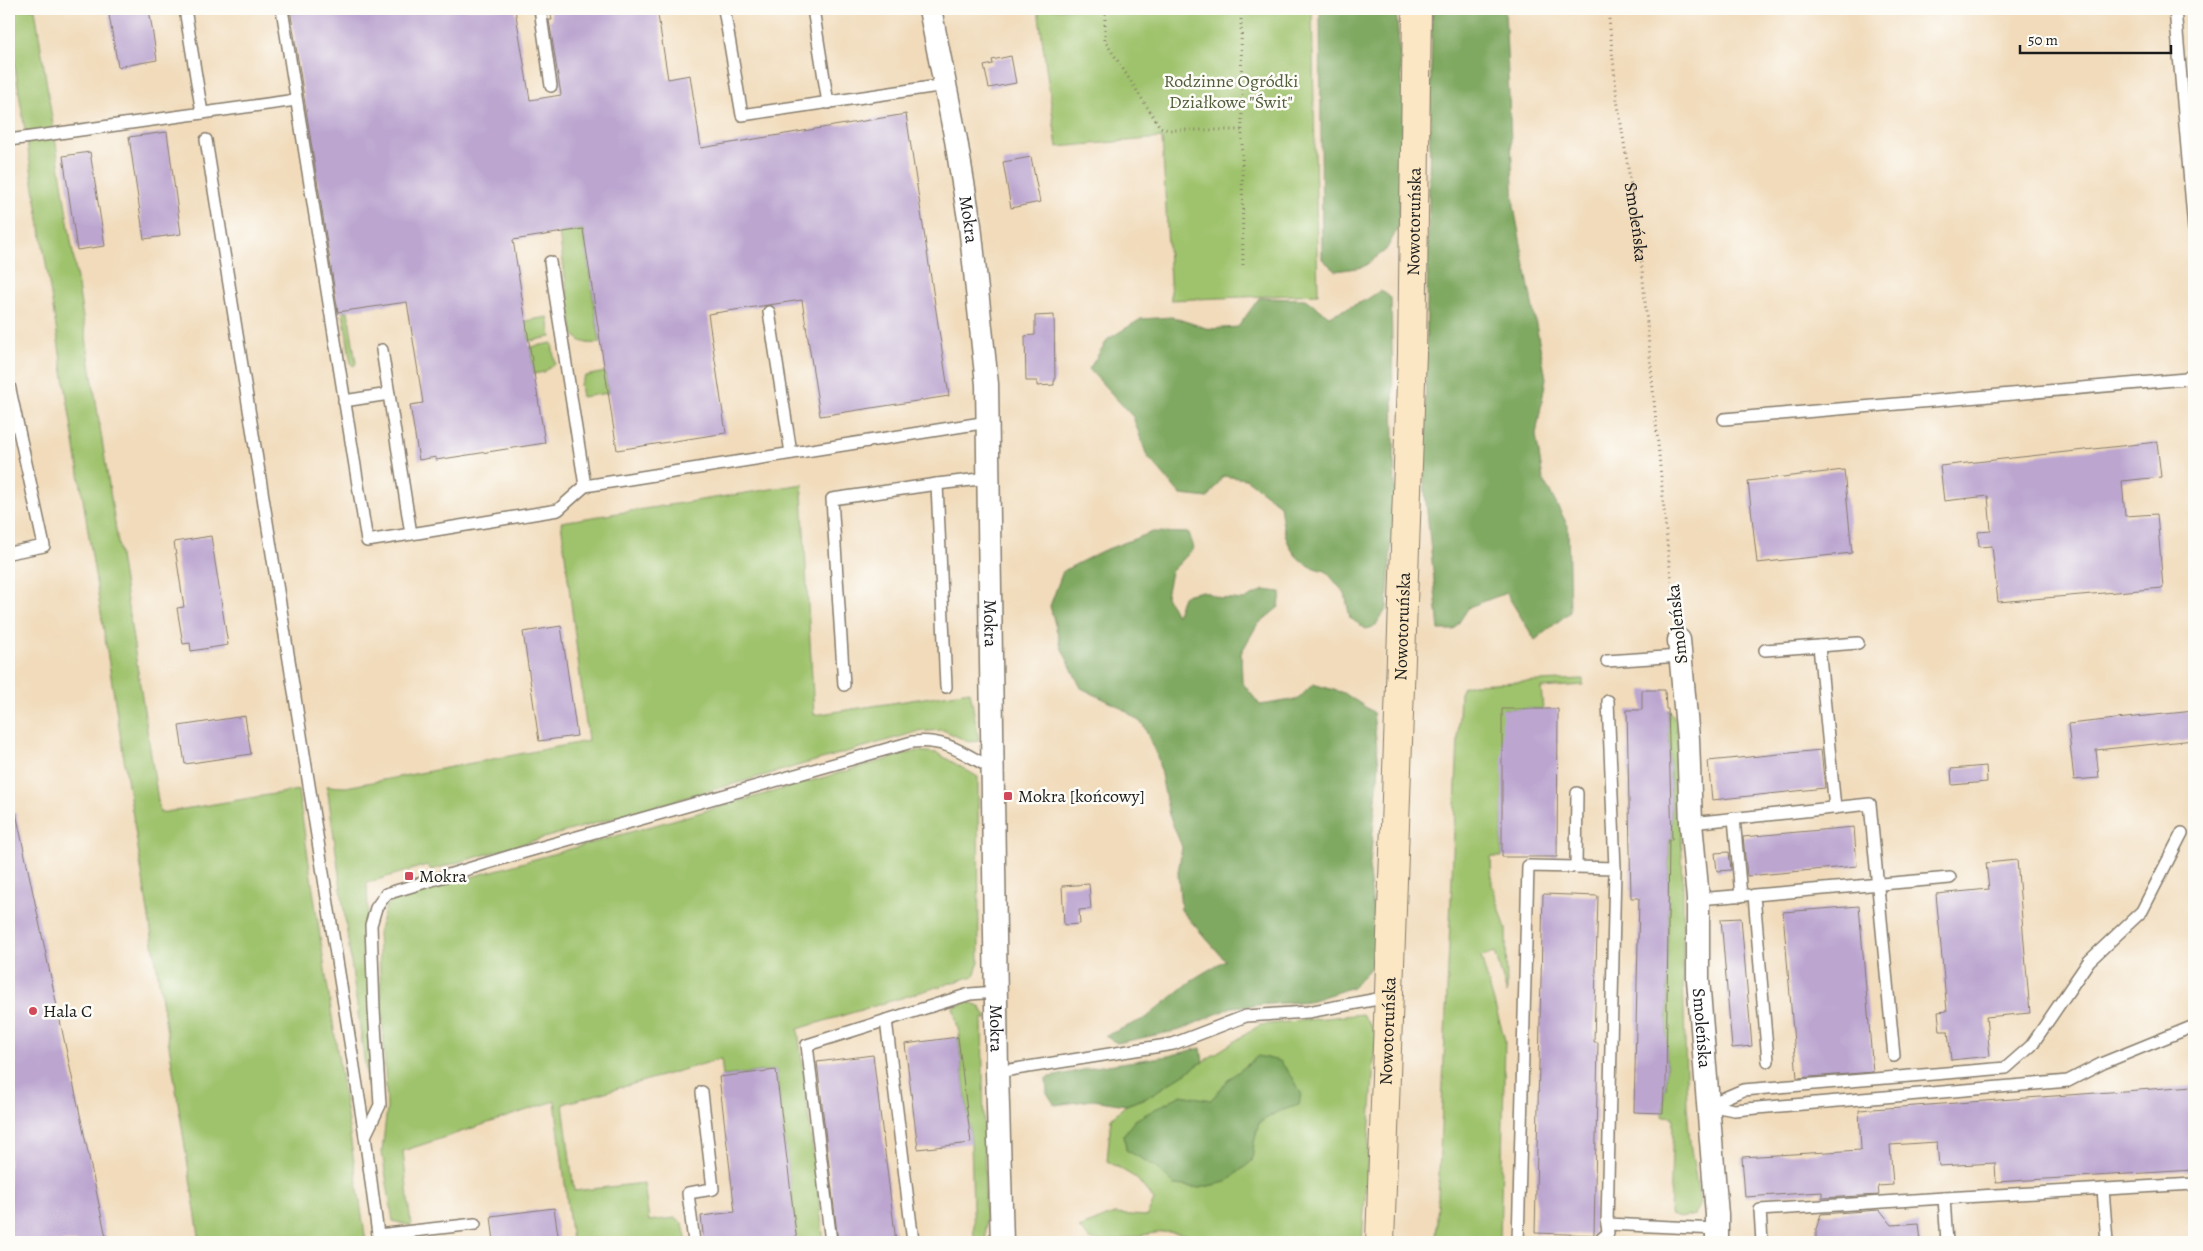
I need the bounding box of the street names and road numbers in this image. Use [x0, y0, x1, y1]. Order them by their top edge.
street label: Nowotoruńska [1401, 167, 1427, 276]
street label: Smoleńska [1619, 180, 1653, 263]
street label: Mokra [953, 194, 984, 245]
street label: Nowotoruńska [1388, 571, 1416, 681]
street label: Smoleńska [1661, 582, 1693, 665]
street label: Mokra [978, 599, 1003, 648]
street label: Nowotoruńska [1374, 976, 1402, 1086]
street label: Smoleńska [1687, 987, 1717, 1070]
street label: Mokra [984, 1004, 1009, 1053]

